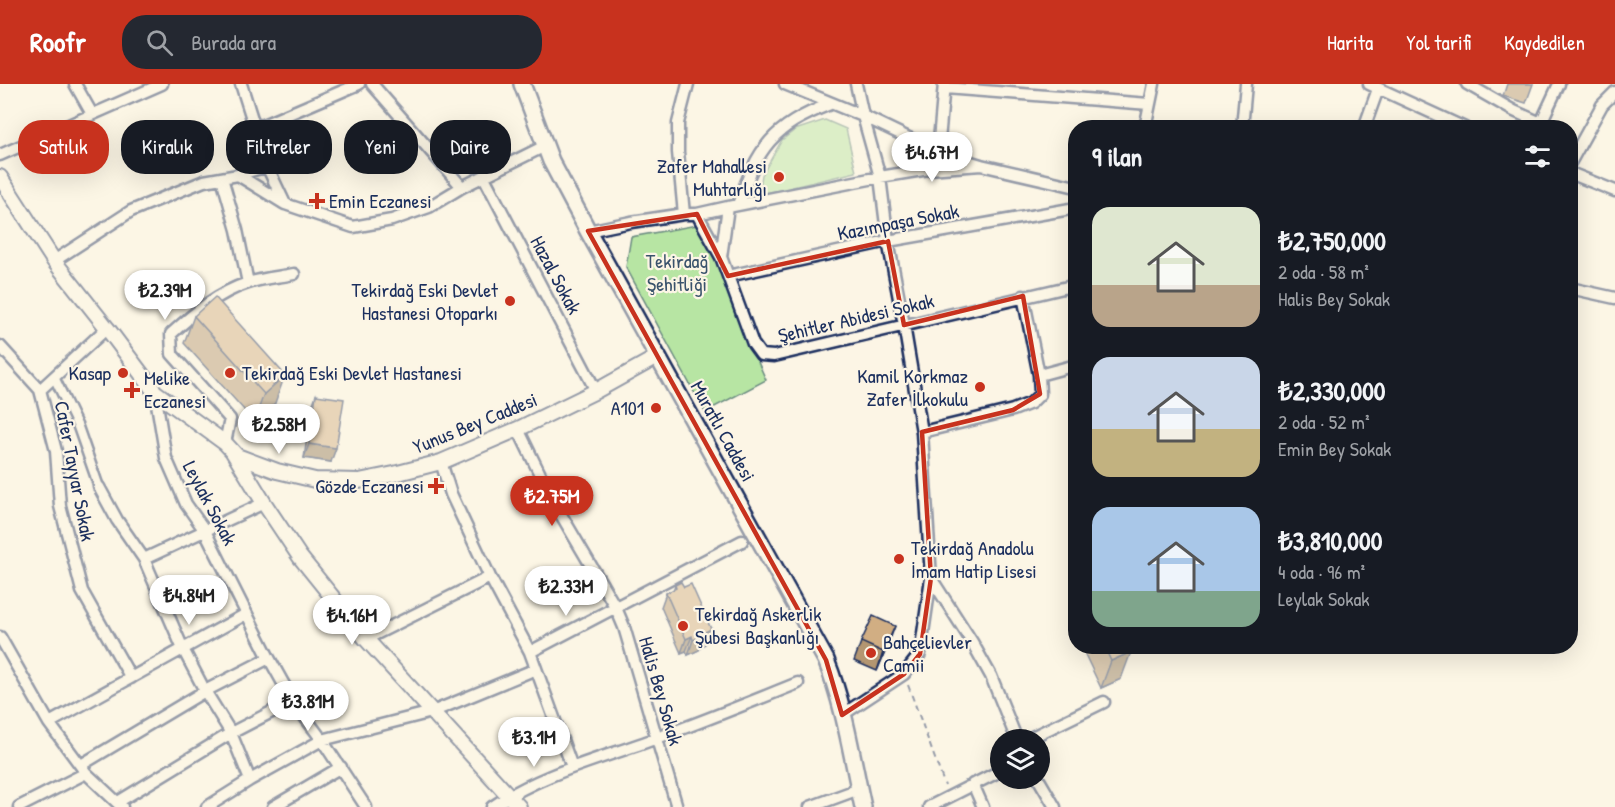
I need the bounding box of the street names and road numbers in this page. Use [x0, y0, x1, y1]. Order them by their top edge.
street label: Kazımpaşa Sokak [835, 197, 961, 247]
street label: Hazal Sokak [525, 231, 588, 319]
street label: Şehitler Abidesi Sokak [775, 286, 936, 349]
street label: Muratlı Caddesi [685, 376, 762, 486]
street label: Yunus Bey Caddesi [409, 385, 541, 460]
street label: Cafer Tayyar Sokak [49, 399, 102, 543]
street label: Leylak Sokak [177, 456, 244, 550]
street label: Halis Bey Sokak [633, 633, 690, 748]

